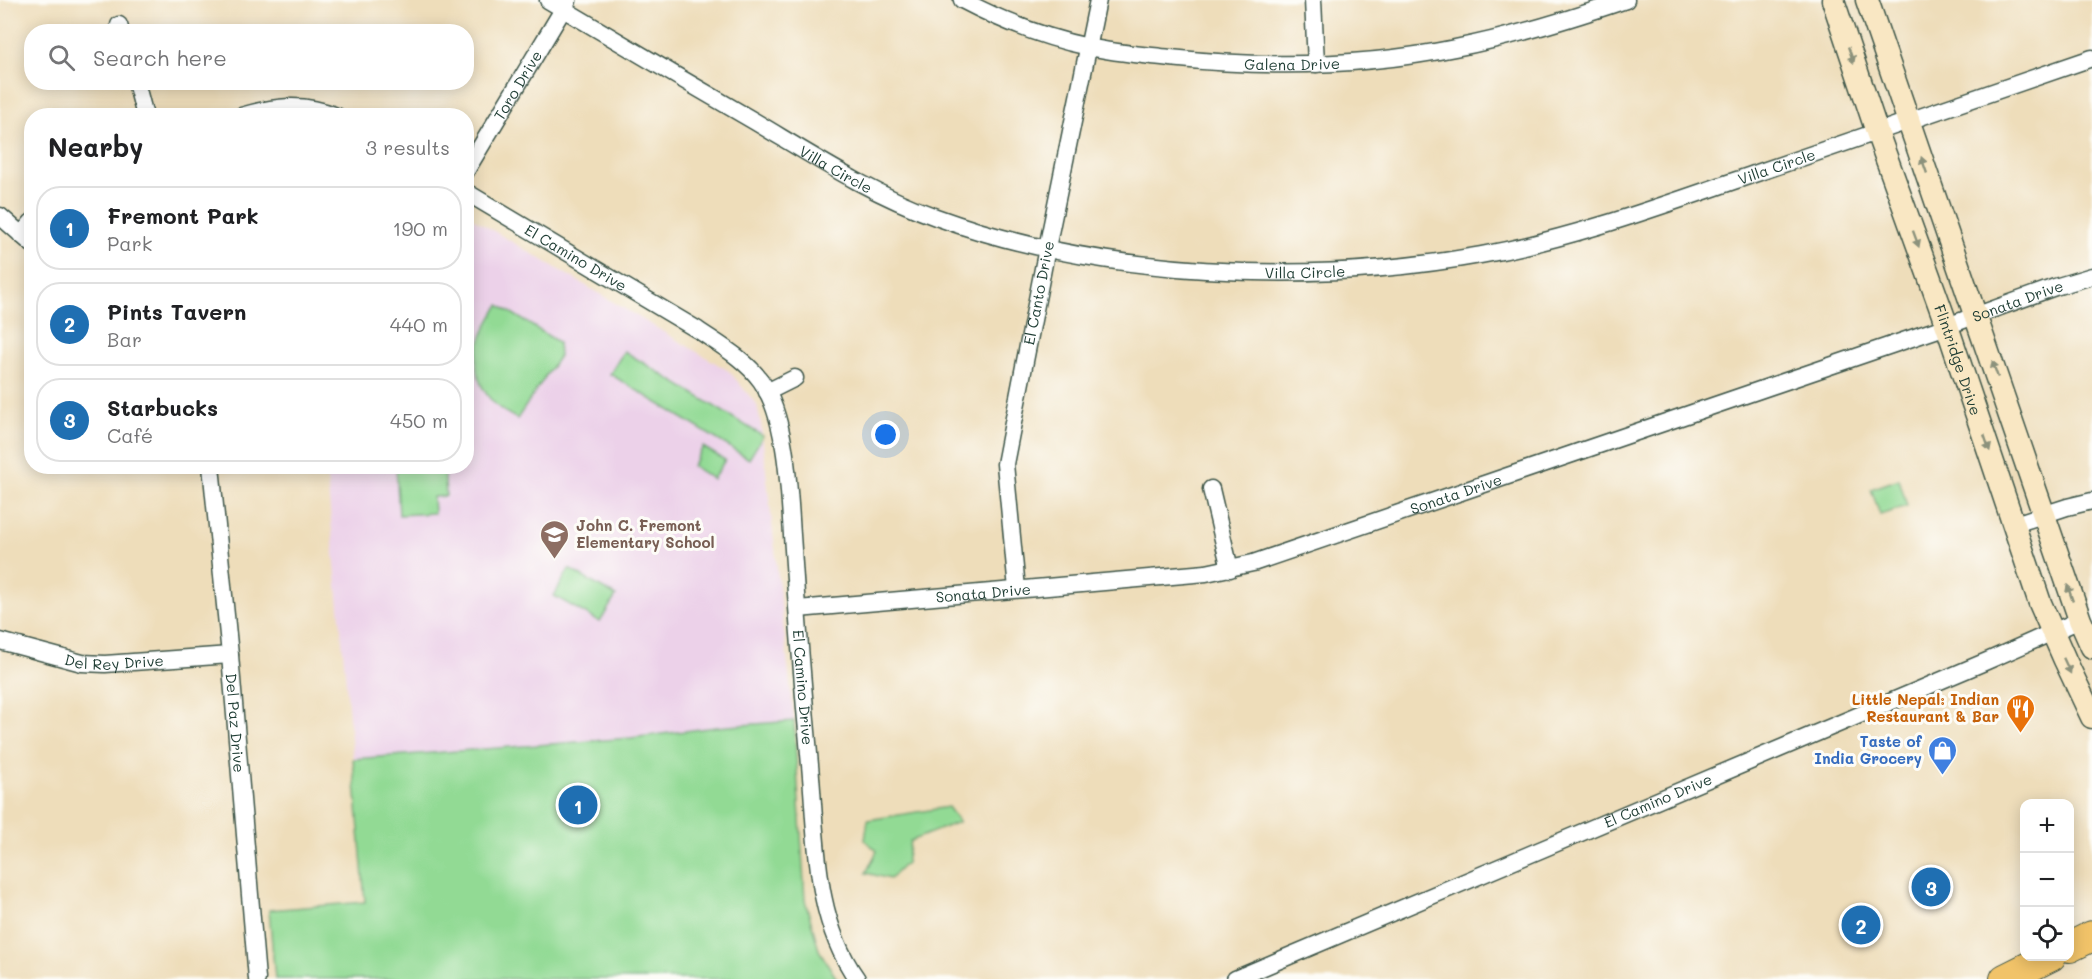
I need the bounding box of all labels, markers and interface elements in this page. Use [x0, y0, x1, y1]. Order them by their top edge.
search box [24, 24, 474, 90]
icon: search [45, 41, 78, 74]
text: Search here [93, 43, 227, 72]
one-way arrow [1847, 46, 1857, 64]
street label: Toro Drive [489, 47, 546, 124]
street label: Galena Drive [1244, 53, 1341, 74]
text: Nearby [48, 130, 143, 164]
text: 3 results [365, 134, 450, 160]
street label: Villa Circle [796, 141, 876, 198]
street label: Villa Circle [1735, 144, 1818, 189]
one-way arrow [1918, 155, 1928, 173]
text: Fremont Park [107, 201, 259, 230]
text: 1 [65, 215, 74, 241]
text: 190 m [393, 215, 448, 241]
street label: El Camino Drive [521, 219, 631, 296]
text: Park [107, 230, 152, 256]
one-way arrow [1911, 231, 1921, 249]
street label: El Canto Drive [1018, 239, 1058, 347]
street label: Villa Circle [1264, 261, 1346, 282]
street label: Sonata Drive [1969, 275, 2065, 326]
text: Pints Tavern [107, 297, 247, 326]
street label: Flintridge Drive [1930, 302, 1986, 418]
text: 2 [64, 311, 75, 337]
text: 440 m [390, 311, 448, 337]
text: Bar [107, 326, 142, 352]
one-way arrow [1989, 360, 1999, 378]
text: Starbucks [107, 393, 218, 422]
text: 3 [64, 407, 76, 433]
text: 450 m [390, 407, 448, 433]
your location [871, 420, 900, 449]
text: Café [107, 422, 153, 448]
one-way arrow [1983, 434, 1992, 452]
street label: Sonata Drive [1407, 469, 1504, 519]
place label: John C. Fremont Elementary School [576, 515, 715, 552]
school or university icon: John C. Fremont Elementary School [539, 518, 571, 560]
street label: Sonata Drive [935, 578, 1032, 607]
one-way arrow [2065, 584, 2075, 602]
street label: El Camino Drive [789, 629, 818, 746]
street label: Del Rey Drive [62, 649, 164, 674]
one-way arrow [2063, 658, 2072, 675]
street label: Del Paz Drive [222, 672, 250, 773]
place label: Little Nepal: Indian Restaurant & Bar [1852, 689, 1999, 726]
restaurant icon: Little Nepal: Indian Restaurant & Bar [2004, 692, 2036, 734]
place label: Taste of India Grocery [1814, 731, 1923, 768]
shop icon: Taste of India Grocery [1927, 734, 1959, 776]
street label: El Camino Drive [1601, 769, 1715, 832]
pin: 1 [558, 782, 598, 828]
map controls [2020, 799, 2074, 961]
button: + [2020, 799, 2074, 853]
button: − [2020, 853, 2074, 907]
pin: 3 [1912, 864, 1950, 910]
pin: 2 [1842, 902, 1880, 948]
button: locate [2020, 907, 2074, 961]

